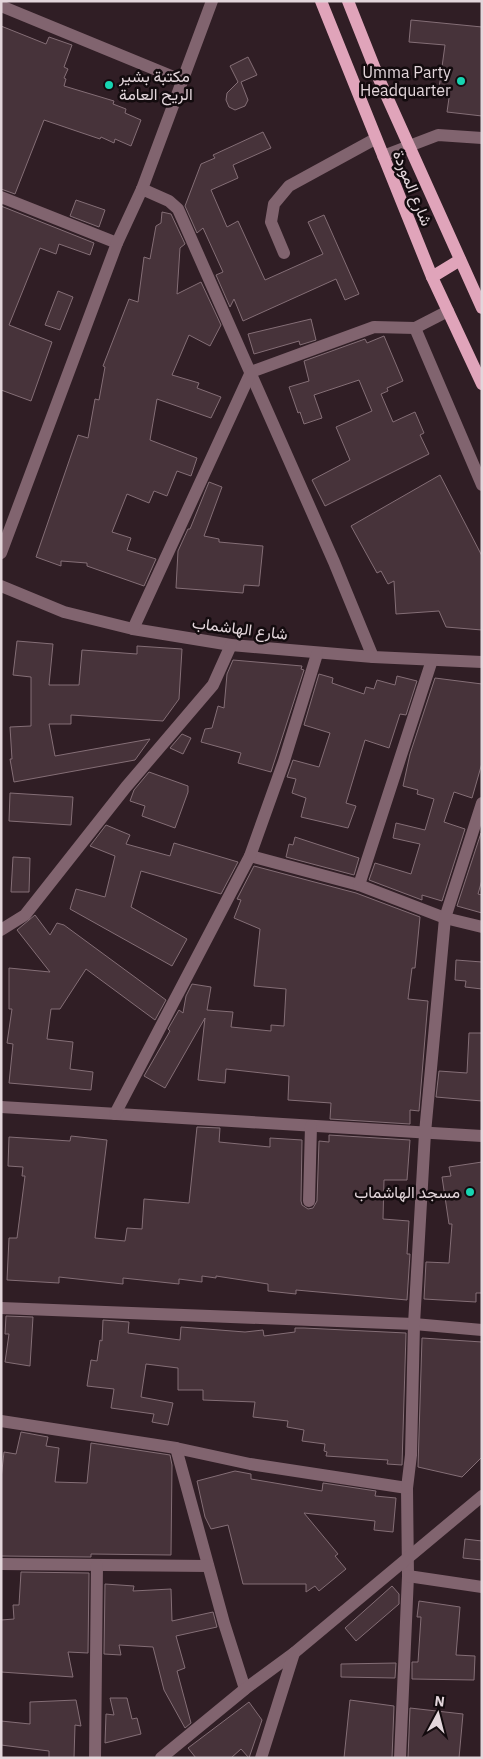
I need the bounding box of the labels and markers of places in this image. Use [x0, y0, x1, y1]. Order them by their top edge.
place label: Umma Party Headquarter [360, 62, 451, 100]
place label: مكتبة بشير الريح العامة [118, 66, 193, 106]
marker: Umma Party Headquarter [455, 75, 467, 87]
marker: مكتبة بشير الريح العامة [103, 79, 115, 91]
place label: مسجد الهاشماب [354, 1182, 460, 1203]
marker: مسجد الهاشماب [464, 1186, 476, 1198]

